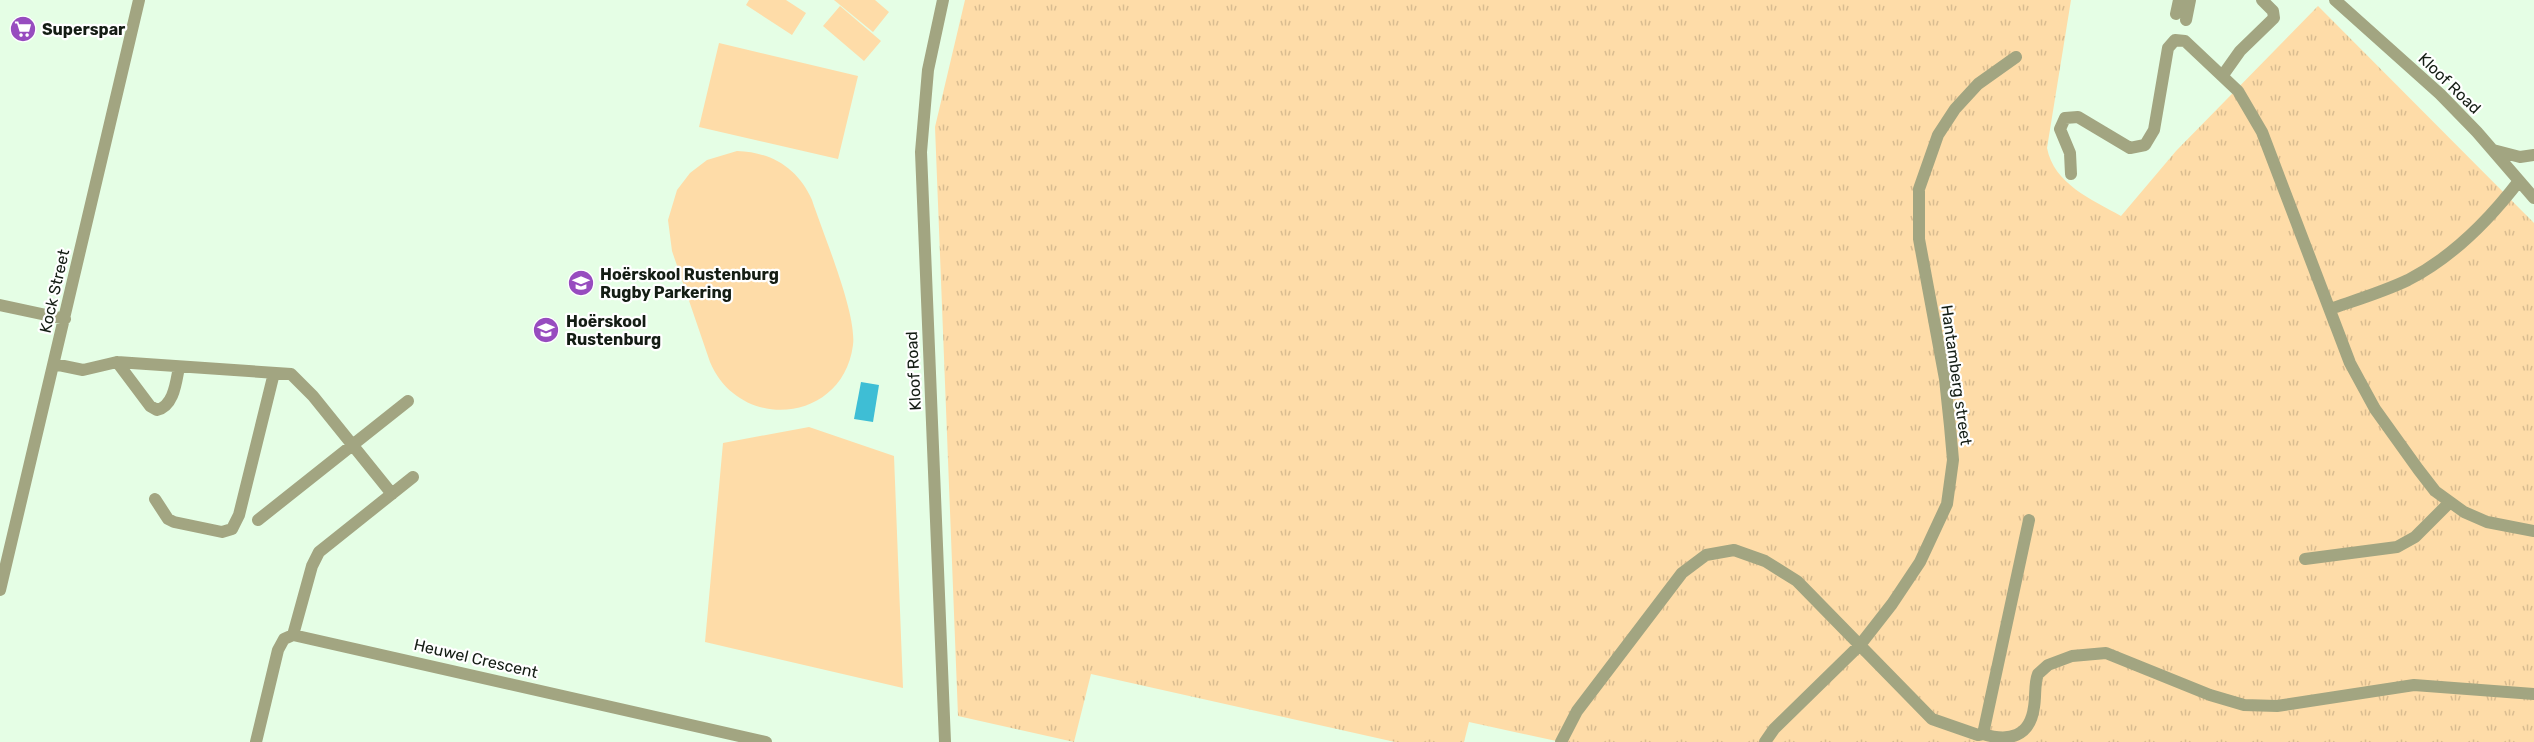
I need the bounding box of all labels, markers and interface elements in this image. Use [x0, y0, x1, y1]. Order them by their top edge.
supermarket icon: Superspar [8, 14, 38, 44]
place label: Superspar [42, 20, 126, 39]
street label: Kloof Road [2414, 49, 2485, 118]
street label: Kock Street [36, 247, 73, 335]
place label: Hoërskool Rustenburg Rugby Parkering [600, 265, 779, 302]
school or university icon: Hoërskool Rustenburg Rugby Parkering [566, 268, 596, 298]
street label: Hantamberg street [1937, 304, 1976, 446]
place label: Hoërskool Rustenburg [566, 312, 661, 349]
school or university icon: Hoërskool Rustenburg [531, 315, 561, 345]
street label: Kloof Road [902, 331, 925, 411]
street label: Heuwel Crescent [412, 635, 540, 682]

